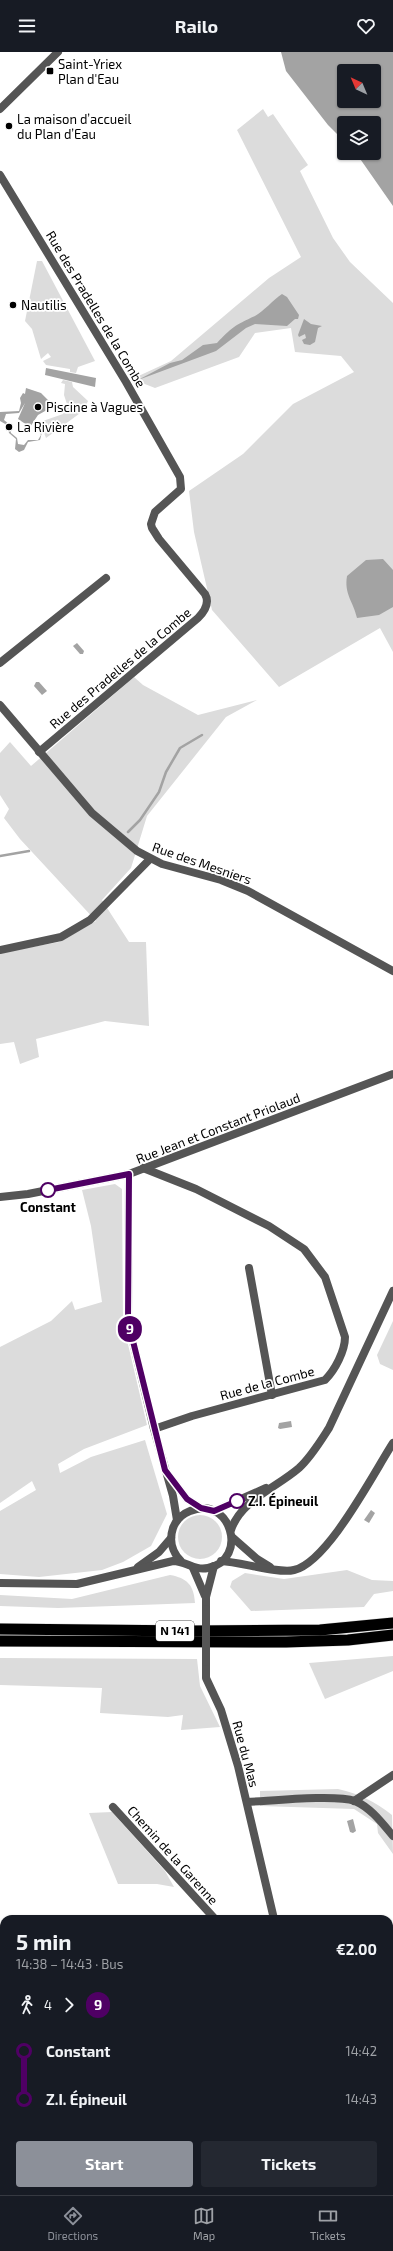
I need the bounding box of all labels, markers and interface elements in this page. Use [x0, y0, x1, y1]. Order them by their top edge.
icon: menu [16, 15, 38, 37]
text: Railo [175, 15, 218, 37]
icon: heart [355, 15, 377, 37]
place label: Saint-Yriex Plan d'Eau [58, 56, 122, 87]
north arrow [337, 64, 381, 108]
map controls [337, 64, 381, 160]
marker: Saint-Yriex Plan d'Eau [45, 66, 55, 76]
place label: La maison d’accueil du Plan d’Eau [17, 111, 131, 142]
button: layers [337, 116, 381, 160]
marker: La maison d’accueil du Plan d’Eau [4, 121, 14, 131]
street label: Rue des Pradelles de la Combe [43, 228, 149, 390]
place label: Nautilis [21, 297, 67, 313]
marker: Nautilis [8, 300, 18, 310]
place label: Piscine à Vagues [46, 399, 143, 415]
marker: Piscine à Vagues [33, 402, 43, 412]
place label: La Rivière [17, 419, 74, 435]
marker: La Rivière [4, 422, 14, 432]
street label: Rue des Pradelles de la Combe [46, 604, 194, 732]
street label: Rue des Mesniers [150, 839, 254, 887]
street label: Rue Jean et Constant Priolaud [134, 1089, 302, 1167]
marker: Constant [40, 1182, 56, 1198]
place label: Constant [20, 1199, 77, 1215]
line badge: 9 [117, 1316, 143, 1342]
text: 9 [126, 1320, 134, 1337]
street label: Rue de la Combe [218, 1363, 316, 1403]
place label: Z.I. Épineuil [248, 1492, 319, 1509]
marker: Z.I. Épineuil [229, 1493, 245, 1509]
road number: N 141 [156, 1621, 194, 1641]
street label: Rue du Mas [229, 1719, 263, 1789]
street label: Chemin de la Garenne [124, 1802, 222, 1908]
text: 5 min [16, 1928, 72, 1954]
text: €2.00 [336, 1940, 377, 1958]
text: 14:38 – 14:43 · Bus [16, 1956, 123, 1972]
icon: walk [16, 1994, 38, 2016]
icon: forward [58, 1994, 80, 2016]
text: 9 [94, 1996, 102, 2013]
text: 4 [44, 1997, 52, 2013]
text: Constant [46, 2042, 111, 2060]
text: 14:42 [345, 2043, 377, 2059]
text: Z.I. Épineuil [46, 2090, 127, 2108]
text: 14:43 [346, 2091, 377, 2107]
button: Start [16, 2141, 193, 2187]
button: Tickets [201, 2141, 377, 2187]
tab: Directions [47, 2205, 98, 2242]
tab: Map [193, 2205, 215, 2242]
tab: Tickets [310, 2205, 346, 2242]

